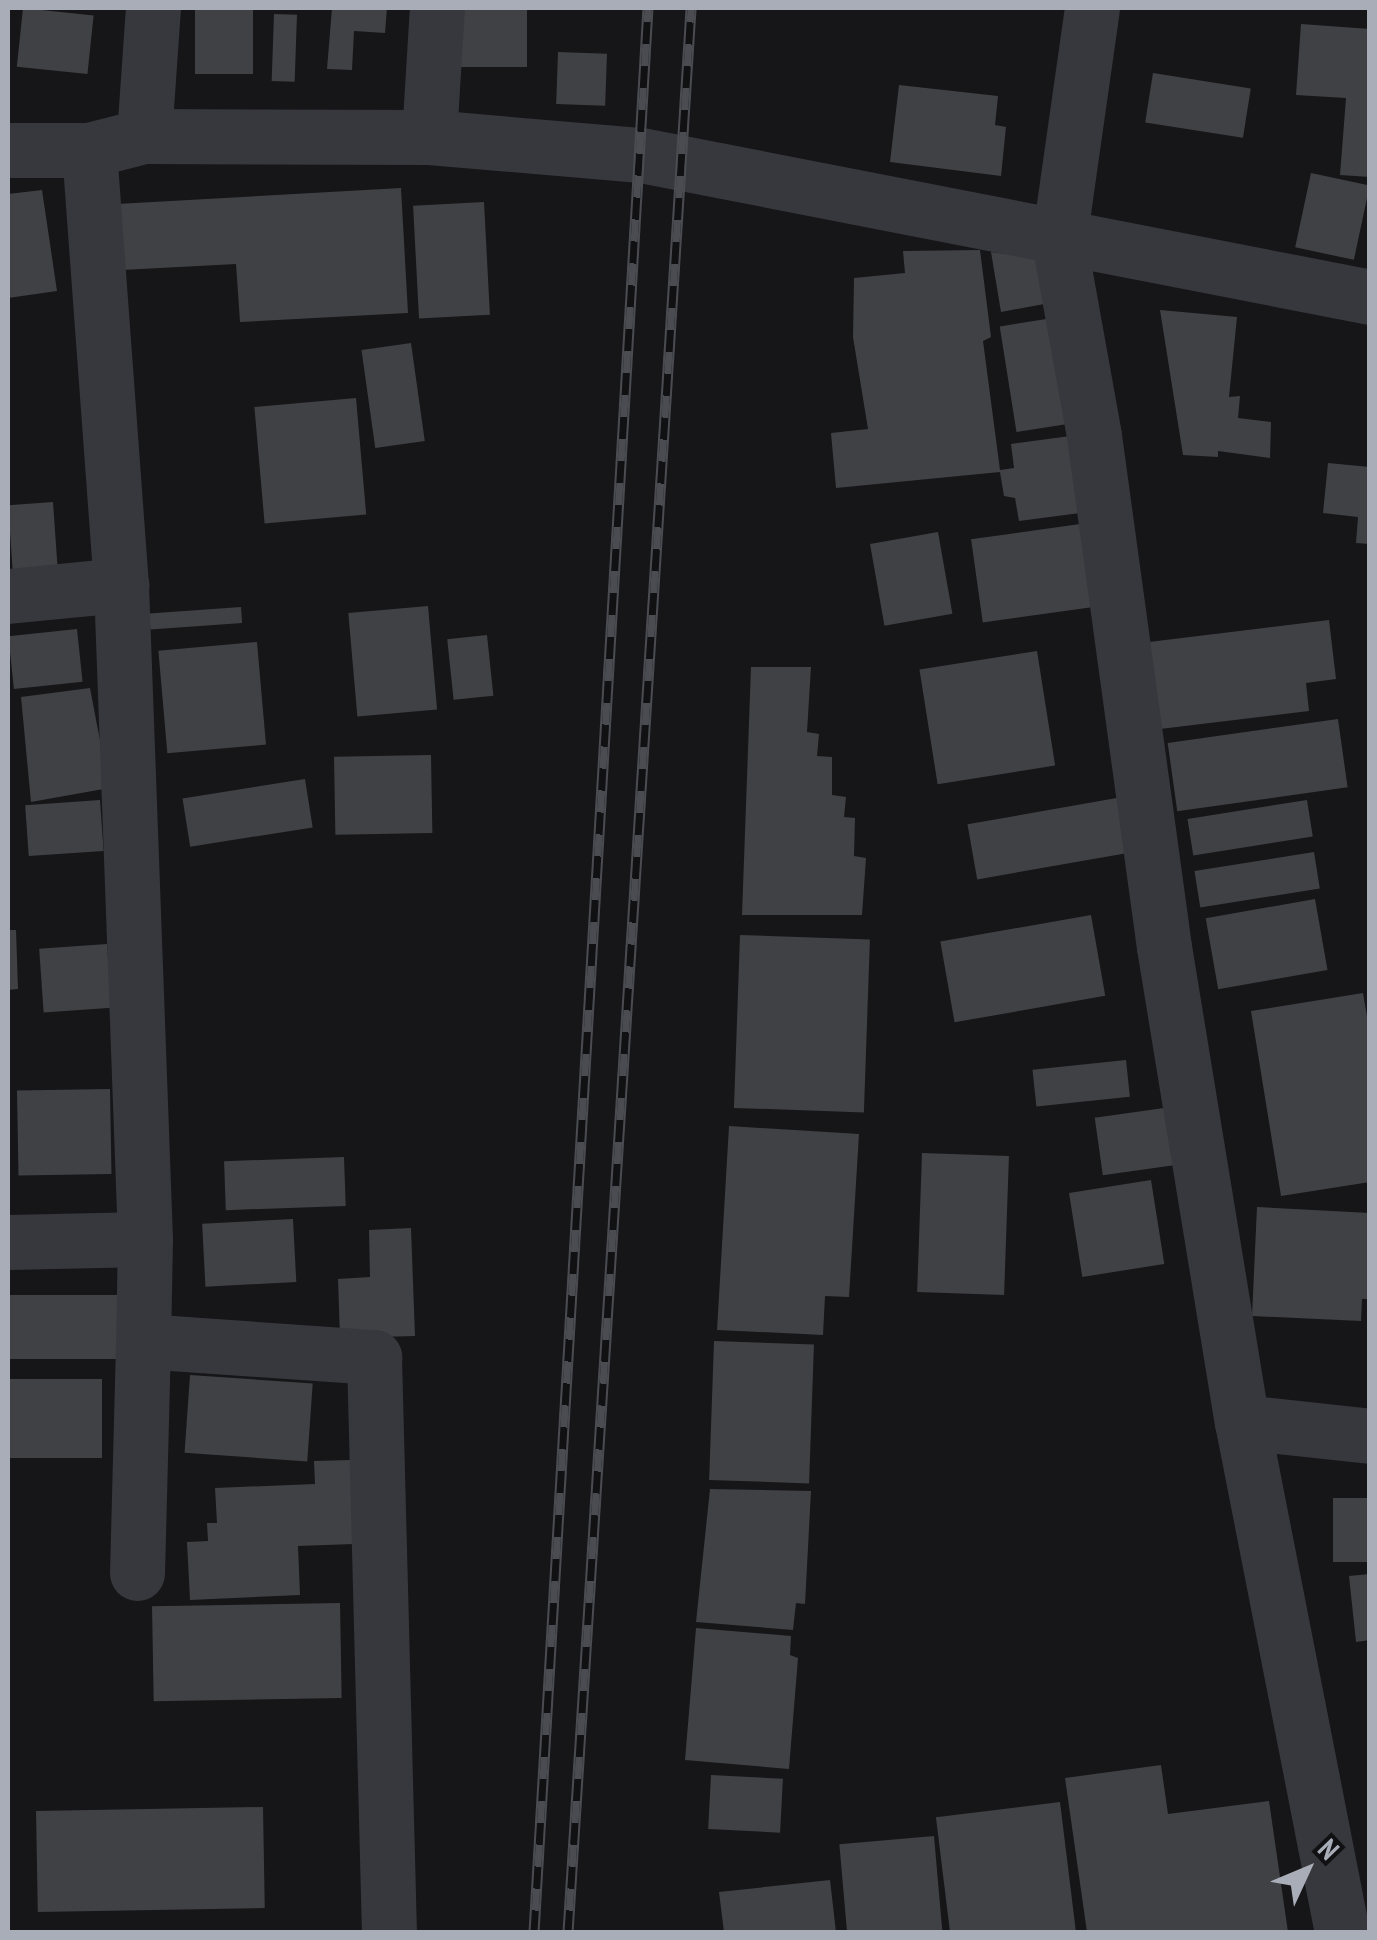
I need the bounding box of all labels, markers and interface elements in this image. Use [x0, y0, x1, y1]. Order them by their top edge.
north arrow [1257, 1820, 1357, 1920]
text: N [1310, 1831, 1348, 1867]

